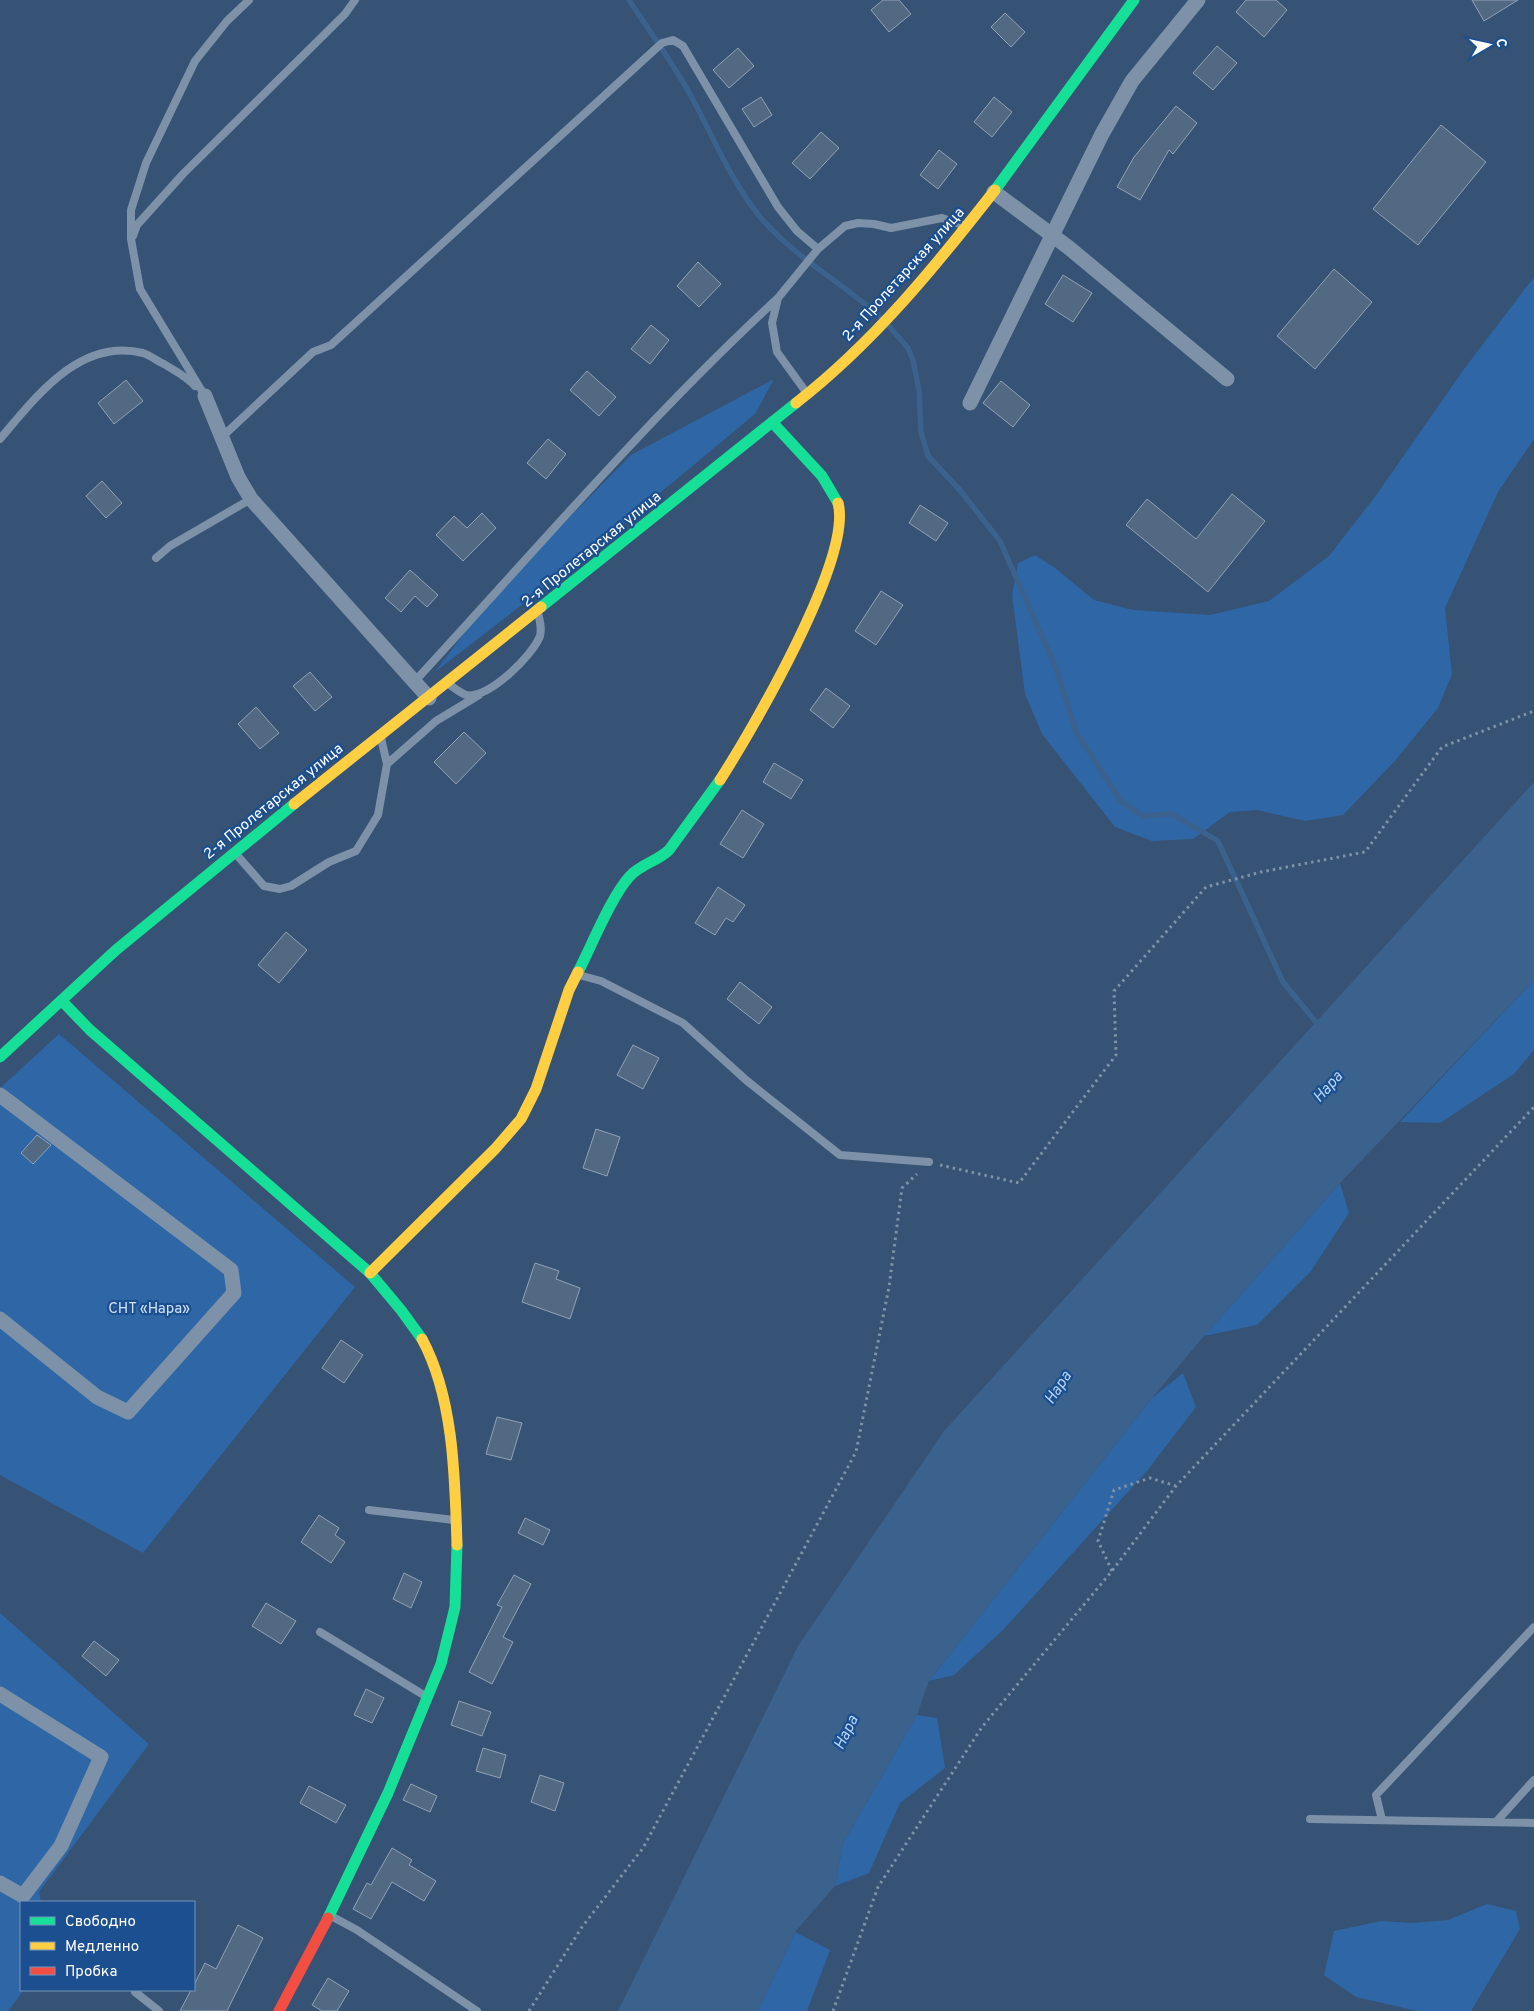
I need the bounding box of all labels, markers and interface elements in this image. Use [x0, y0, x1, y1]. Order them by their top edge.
north arrow [1464, 20, 1514, 70]
text: С [1491, 37, 1509, 49]
street label: 2-я Пролетарская улица [839, 204, 969, 346]
street label: 2-я Пролетарская улица [518, 488, 666, 612]
street label: 2-я Пролетарская улица [200, 740, 348, 864]
water label: Нара [1309, 1067, 1348, 1107]
park label: СНТ «Нара» [108, 1300, 190, 1319]
water label: Нара [1041, 1367, 1077, 1408]
water label: Нара [830, 1712, 864, 1753]
legend [20, 1901, 195, 1991]
text: Свободно [65, 1913, 136, 1932]
text: Медленно [65, 1938, 139, 1957]
text: Пробка [65, 1963, 117, 1982]

